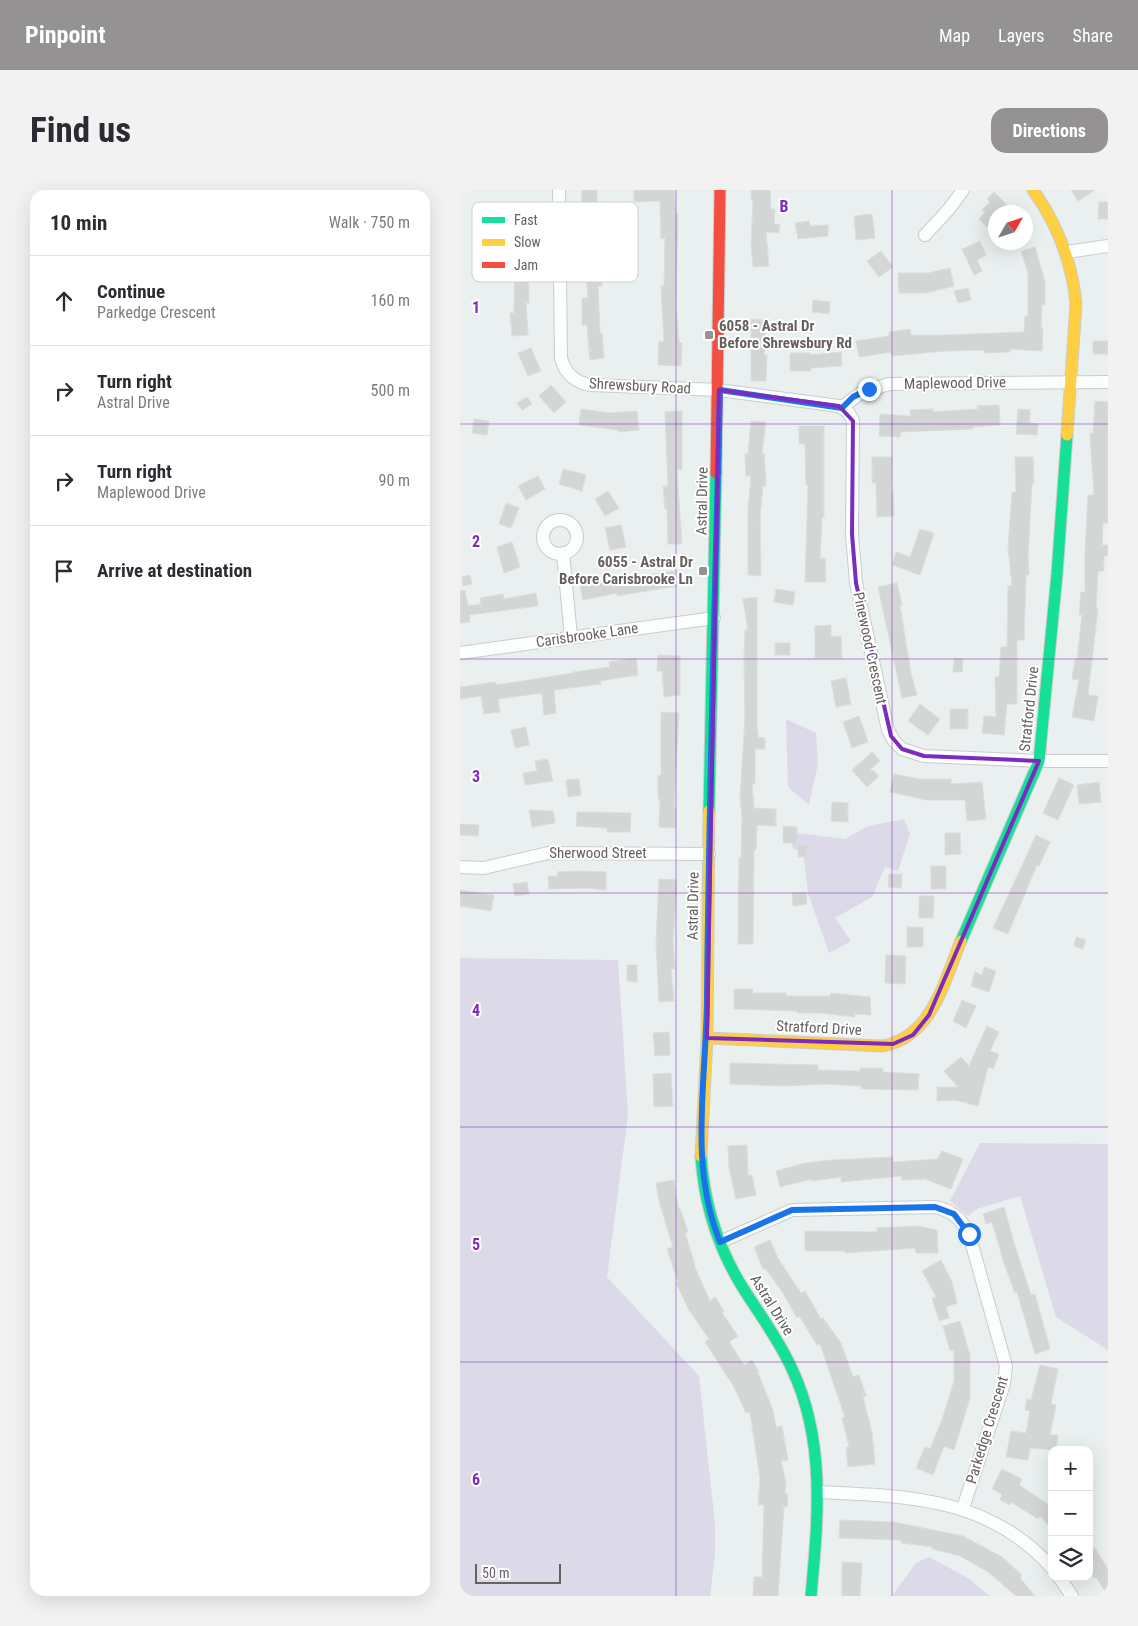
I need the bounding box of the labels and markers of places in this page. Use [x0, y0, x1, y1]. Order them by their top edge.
place label: 6058 - Astral Dr Before Shrewsbury Rd [719, 317, 852, 352]
marker: 6058 - Astral Dr Before Shrewsbury Rd [703, 329, 715, 341]
place label: 6055 - Astral Dr Before Carisbrooke Ln [559, 553, 693, 588]
marker: 6055 - Astral Dr Before Carisbrooke Ln [697, 565, 709, 577]

